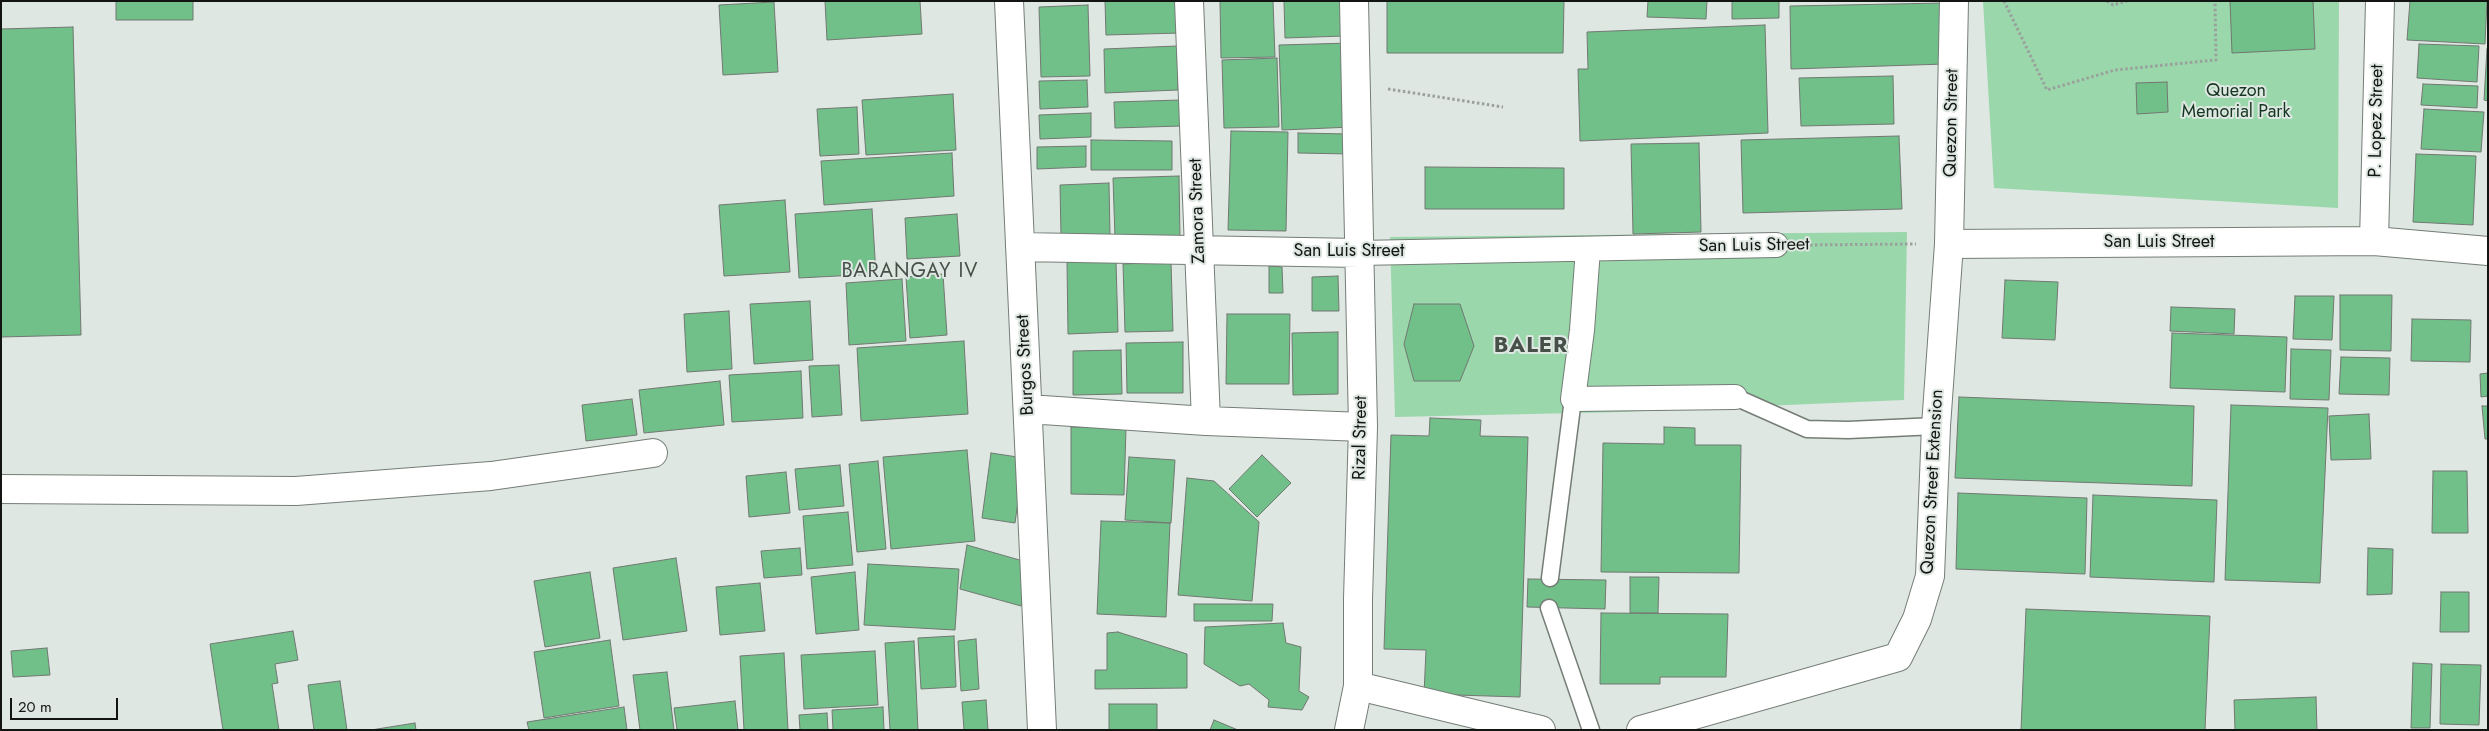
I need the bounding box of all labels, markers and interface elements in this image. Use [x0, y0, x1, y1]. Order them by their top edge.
street label: P. Lopez Street [2365, 64, 2389, 178]
street label: Quezon Street [1940, 69, 1964, 177]
park label: Quezon Memorial Park [2182, 81, 2290, 124]
street label: Zamora Street [1185, 158, 1211, 264]
street label: San Luis Street [2104, 232, 2214, 254]
street label: San Luis Street [1698, 234, 1810, 258]
street label: San Luis Street [1294, 241, 1404, 263]
district label: BARANGAY IV [840, 260, 980, 284]
street label: Burgos Street [1013, 314, 1039, 416]
district label: BALER [1493, 334, 1569, 360]
street label: Quezon Street Extension [1917, 389, 1949, 575]
street label: Rizal Street [1349, 396, 1373, 480]
scale bar [12, 688, 120, 720]
text: 20 m [18, 696, 52, 718]

